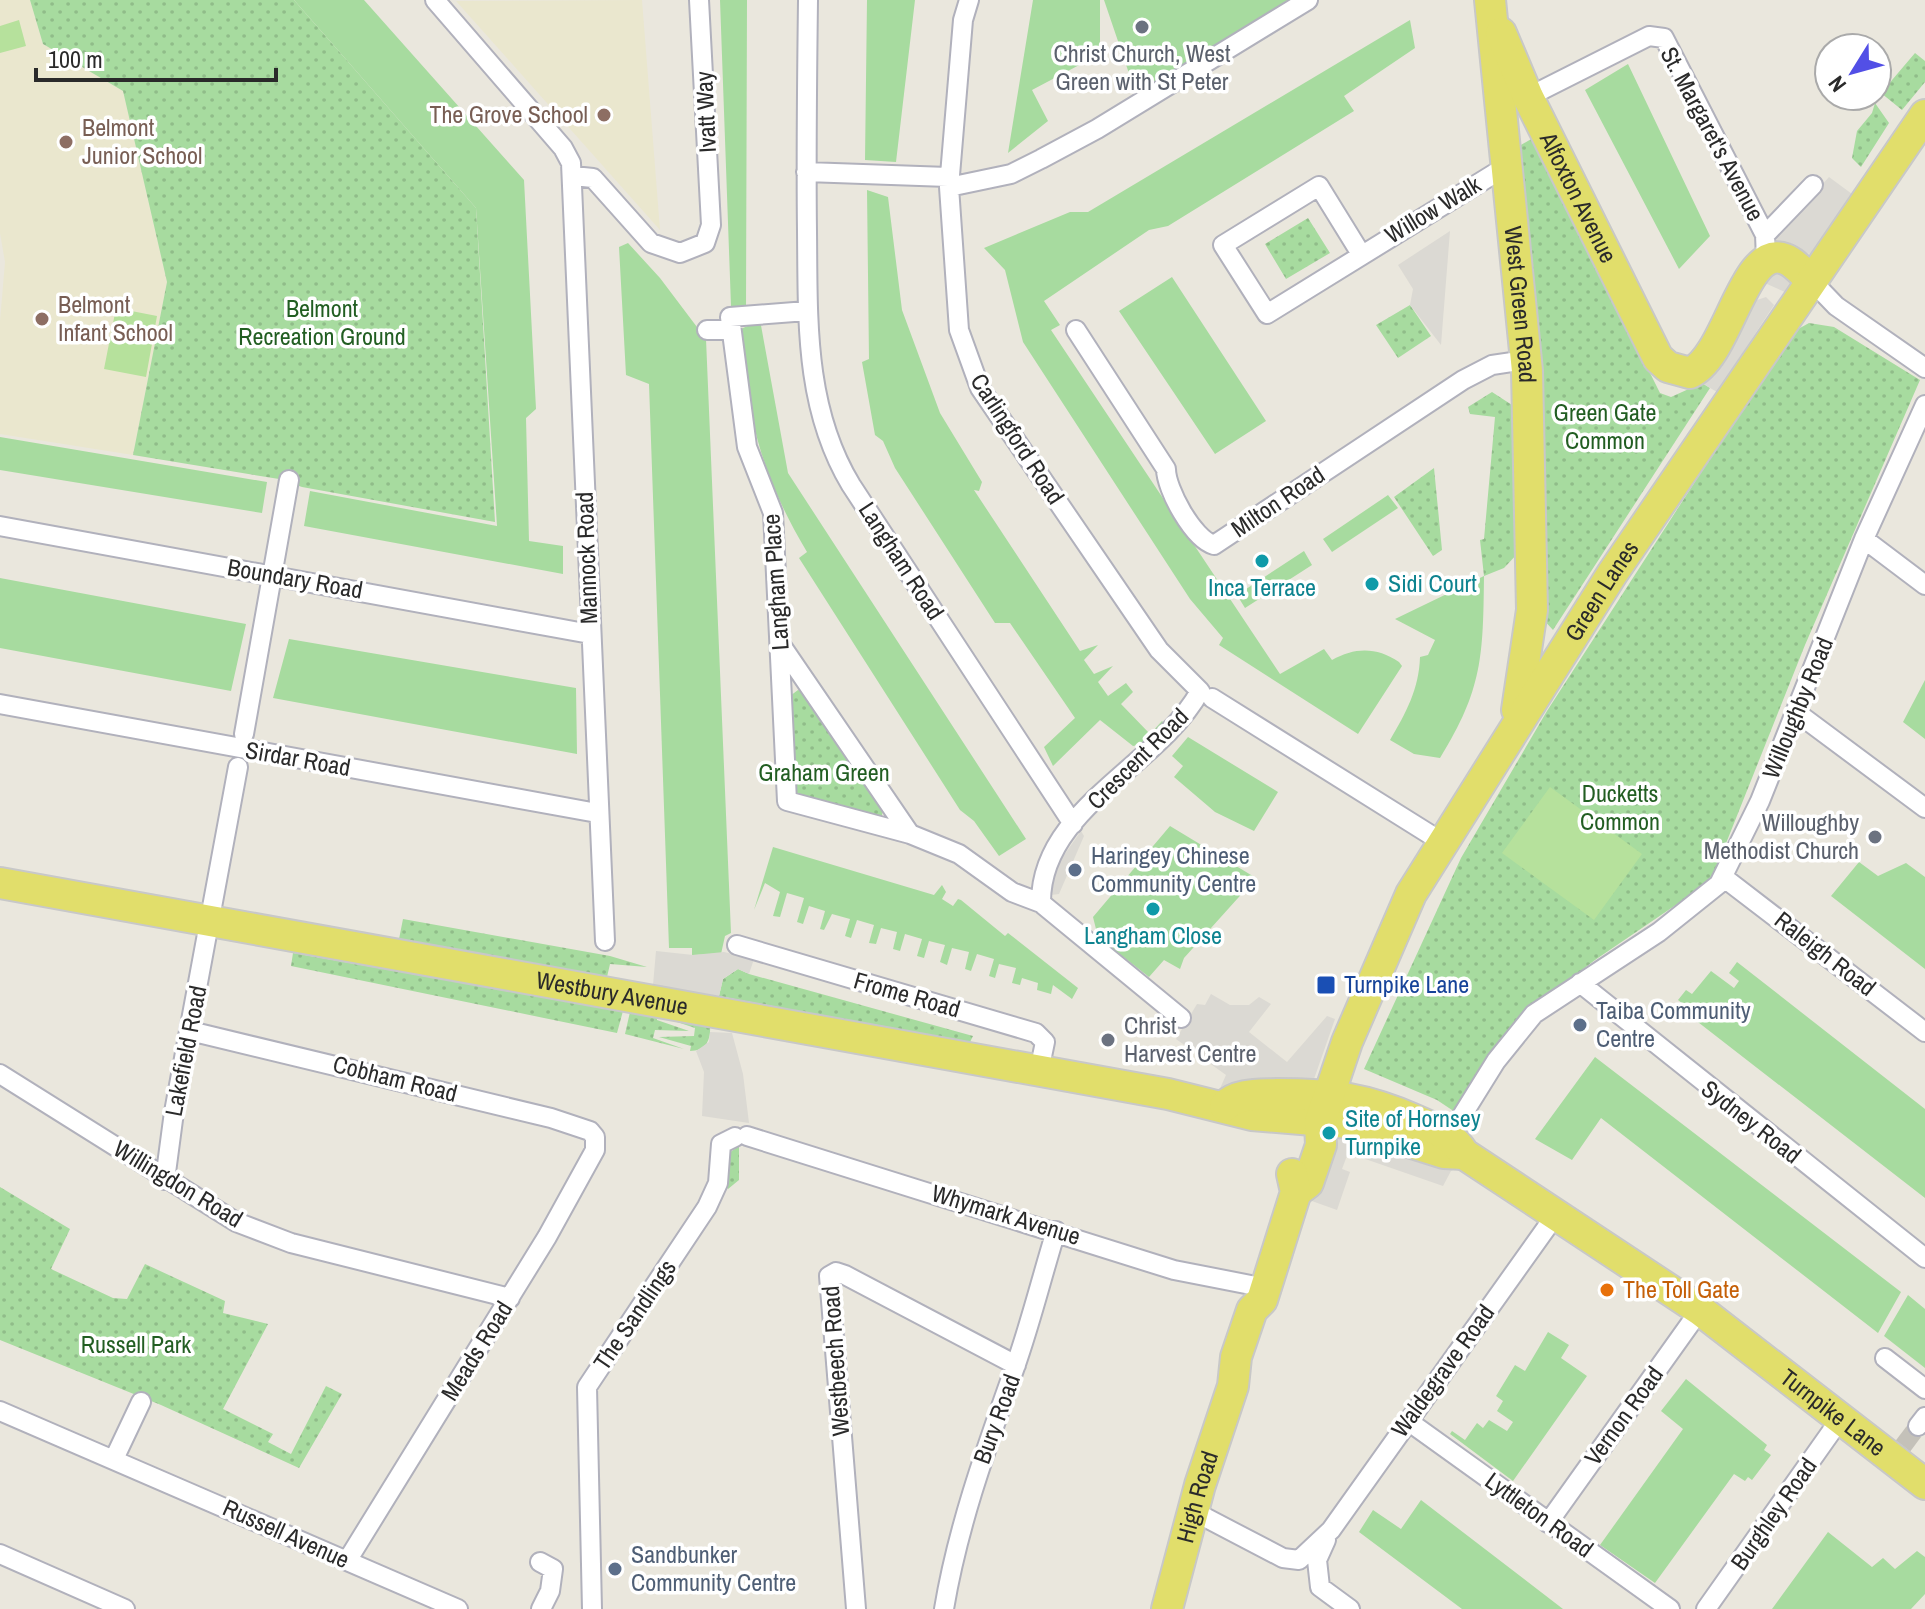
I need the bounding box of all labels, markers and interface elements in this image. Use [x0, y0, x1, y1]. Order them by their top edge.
marker: Christ Church, West Green with St Peter [1133, 18, 1151, 36]
scale bar [36, 32, 276, 82]
north arrow [1813, 32, 1893, 112]
place label: Christ Church, West Green with St Peter [1054, 37, 1231, 97]
street label: St. Margaret's Avenue [1654, 41, 1772, 226]
text: 100 m [48, 43, 103, 75]
street label: Ivatt Way [687, 70, 723, 153]
text: N [1821, 70, 1853, 98]
place label: The Grove School [429, 98, 588, 130]
marker: The Grove School [595, 106, 613, 124]
place label: Belmont Junior School [82, 111, 202, 171]
street label: Alfoxton Avenue [1533, 126, 1625, 268]
marker: Belmont Junior School [57, 133, 75, 151]
street label: Willow Walk [1379, 168, 1486, 250]
street label: West Green Road [1498, 225, 1544, 383]
place label: Belmont Infant School [58, 288, 173, 348]
park label: Belmont Recreation Ground [238, 292, 406, 352]
marker: Belmont Infant School [33, 310, 51, 328]
street label: Carlingford Road [964, 367, 1072, 510]
park label: Green Gate Common [1554, 396, 1656, 456]
street label: Milton Road [1225, 458, 1330, 544]
street label: Mannock Road [568, 491, 604, 625]
street label: Langham Road [852, 495, 952, 626]
street label: Langham Place [754, 513, 796, 651]
street label: Green Lanes [1557, 534, 1645, 647]
street label: Boundary Road [225, 550, 365, 606]
marker: Inca Terrace [1253, 552, 1271, 570]
place label: Sidi Court [1388, 567, 1477, 599]
place label: Inca Terrace [1208, 571, 1316, 603]
marker: Sidi Court [1363, 575, 1381, 593]
street label: Willoughby Road [1754, 632, 1840, 783]
street label: Crescent Road [1080, 701, 1195, 816]
street label: Sirdar Road [243, 733, 353, 783]
park label: Graham Green [758, 756, 890, 788]
park label: Ducketts Common [1580, 777, 1660, 837]
place label: Willoughby Methodist Church [1704, 806, 1859, 866]
marker: Willoughby Methodist Church [1866, 828, 1884, 846]
place label: Haringey Chinese Community Centre [1091, 839, 1256, 899]
marker: Haringey Chinese Community Centre [1066, 861, 1084, 879]
marker: Langham Close [1144, 900, 1162, 918]
street label: Raleigh Road [1768, 904, 1883, 1003]
place label: Langham Close [1084, 919, 1222, 951]
street label: Westbury Avenue [534, 963, 691, 1022]
street label: Frome Road [850, 964, 964, 1024]
place label: Turnpike Lane [1344, 968, 1469, 1000]
marker: Turnpike Lane [1315, 974, 1337, 996]
street label: Lakefield Road [157, 983, 213, 1119]
place label: Taiba Community Centre [1596, 994, 1751, 1054]
place label: Christ Harvest Centre [1124, 1009, 1256, 1069]
marker: Taiba Community Centre [1571, 1016, 1589, 1034]
marker: Christ Harvest Centre [1099, 1031, 1117, 1049]
street label: Cobham Road [330, 1047, 461, 1109]
street label: Sydney Road [1695, 1072, 1808, 1170]
place label: Site of Hornsey Turnpike [1345, 1102, 1481, 1162]
marker: Site of Hornsey Turnpike [1320, 1124, 1338, 1142]
street label: Willingdon Road [108, 1132, 249, 1234]
street label: Whymark Avenue [928, 1176, 1085, 1252]
street label: The Sandlings [585, 1253, 683, 1376]
place label: The Toll Gate [1623, 1273, 1740, 1305]
marker: The Toll Gate [1598, 1281, 1616, 1299]
street label: Westbeech Road [814, 1285, 856, 1437]
street label: Meads Road [433, 1295, 519, 1406]
street label: Waldegrave Road [1383, 1298, 1501, 1443]
park label: Russell Park [81, 1328, 191, 1360]
street label: Vernon Road [1576, 1360, 1670, 1471]
street label: Turnpike Lane [1774, 1361, 1893, 1463]
street label: Bury Road [965, 1369, 1027, 1468]
street label: High Road [1168, 1447, 1225, 1546]
street label: Burghley Road [1723, 1451, 1824, 1576]
street label: Lyttleton Road [1479, 1464, 1600, 1564]
street label: Russell Avenue [218, 1491, 355, 1575]
place label: Sandbunker Community Centre [631, 1538, 796, 1598]
marker: Sandbunker Community Centre [606, 1560, 624, 1578]

